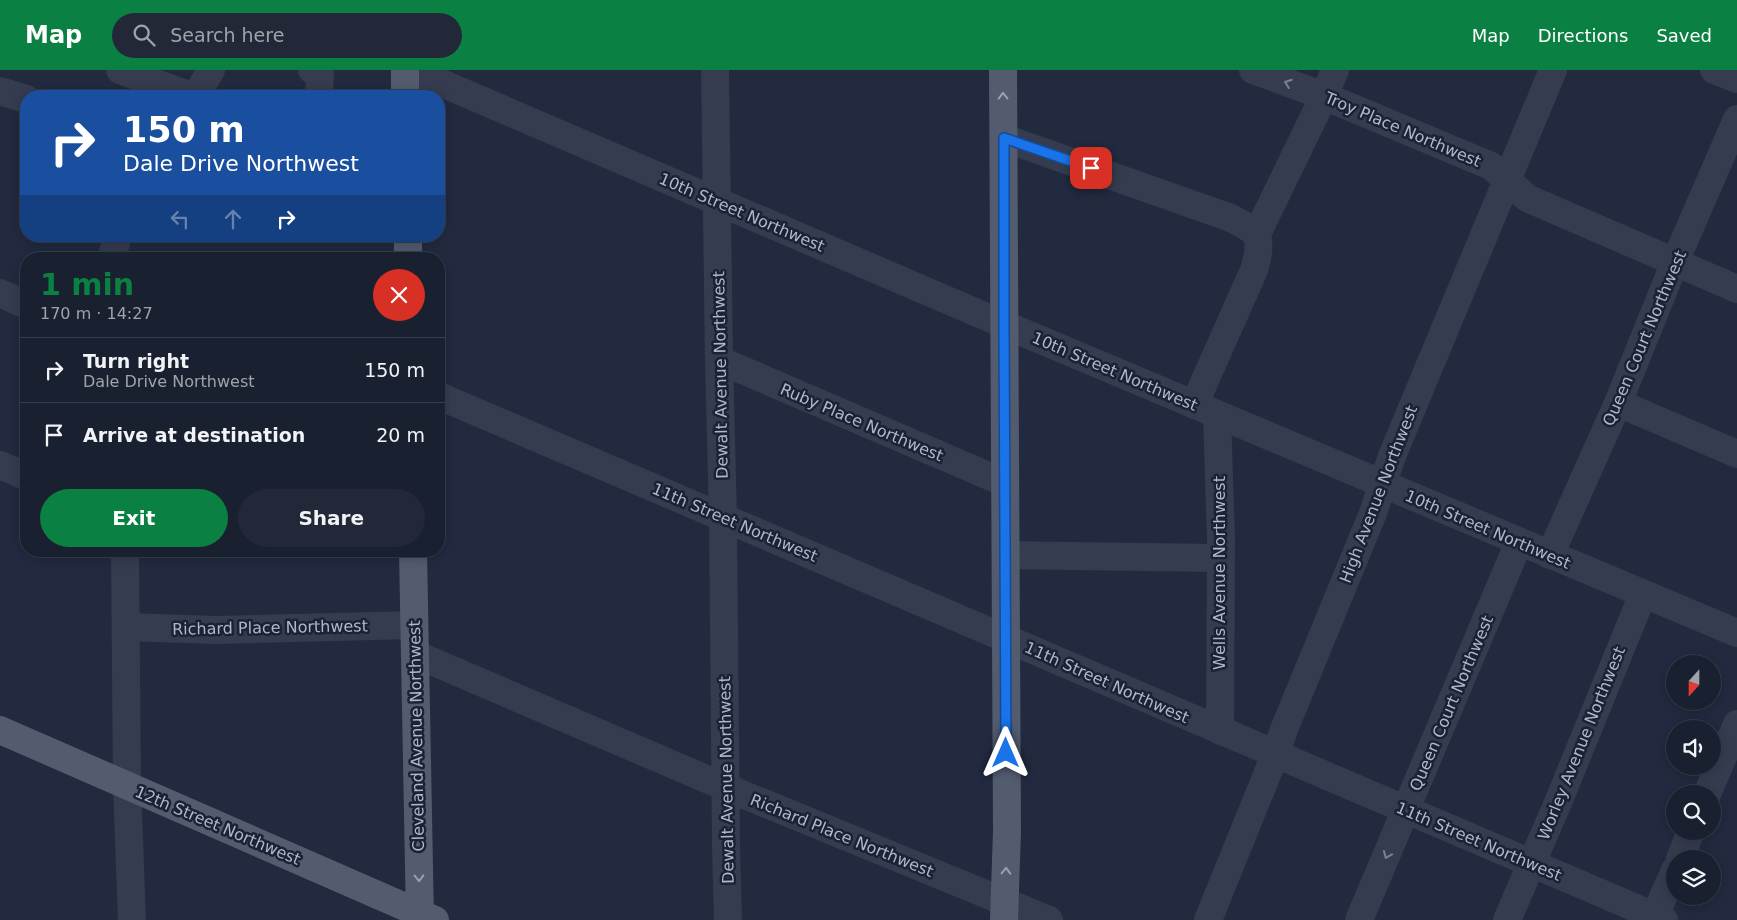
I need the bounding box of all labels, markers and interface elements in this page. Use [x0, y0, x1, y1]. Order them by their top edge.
search box [112, 13, 462, 58]
text: Map [25, 21, 82, 49]
icon: search [130, 21, 158, 49]
text: Search here [170, 24, 284, 46]
text: Map [1472, 25, 1510, 46]
text: Directions [1538, 25, 1628, 46]
text: Saved [1656, 25, 1712, 46]
one-way arrow [1284, 79, 1293, 89]
street label: Troy Place Northwest [1321, 88, 1484, 171]
one-way arrow [998, 92, 1009, 100]
icon: right [40, 110, 105, 175]
text: 150 m [123, 110, 245, 150]
pin [1070, 147, 1112, 189]
text: Dale Drive Northwest [123, 151, 359, 176]
icon: arrive [1077, 154, 1105, 182]
street label: 10th Street Northwest [656, 169, 827, 256]
icon: left [166, 205, 194, 233]
icon: ahead [219, 205, 247, 233]
icon: right [272, 205, 300, 233]
street label: Queen Court Northwest [1599, 248, 1690, 429]
text: 1 min [40, 267, 134, 302]
button: close [373, 269, 425, 321]
street label: Dewalt Avenue Northwest [709, 271, 732, 479]
text: 170 m · 14:27 [40, 304, 153, 323]
street label: 10th Street Northwest [1029, 328, 1200, 415]
text: Turn right [83, 350, 189, 372]
icon: right [40, 356, 68, 384]
text: 150 m [364, 359, 425, 381]
text: Dale Drive Northwest [83, 372, 255, 391]
street label: Ruby Place Northwest [777, 379, 946, 465]
street label: High Avenue Northwest [1336, 403, 1421, 586]
icon: arrive [40, 421, 68, 449]
text: Arrive at destination [83, 424, 305, 446]
text: 20 m [376, 424, 425, 446]
street label: Wells Avenue Northwest [1210, 476, 1229, 670]
street label: 11th Street Northwest [649, 479, 820, 566]
street label: 10th Street Northwest [1402, 486, 1573, 573]
button: Exit [40, 489, 228, 547]
button: Share [238, 489, 425, 547]
street label: Queen Court Northwest [1406, 613, 1497, 794]
street label: Richard Place Northwest [172, 616, 368, 639]
street label: Cleveland Avenue Northwest [405, 620, 428, 852]
street label: 11th Street Northwest [1022, 638, 1192, 727]
street label: Worley Avenue Northwest [1534, 644, 1629, 843]
north arrow [1666, 655, 1721, 710]
map controls [1666, 655, 1721, 905]
street label: Dewalt Avenue Northwest [715, 676, 738, 884]
button: sound [1666, 720, 1721, 775]
position arrow [979, 726, 1031, 778]
street label: 12th Street Northwest [132, 782, 303, 869]
button: search [1666, 785, 1721, 840]
street label: Richard Place Northwest [747, 790, 936, 881]
street label: 11th Street Northwest [1393, 798, 1564, 885]
one-way arrow [1382, 850, 1393, 859]
button: layers [1666, 850, 1721, 905]
one-way arrow [1000, 867, 1011, 875]
one-way arrow [414, 874, 424, 882]

